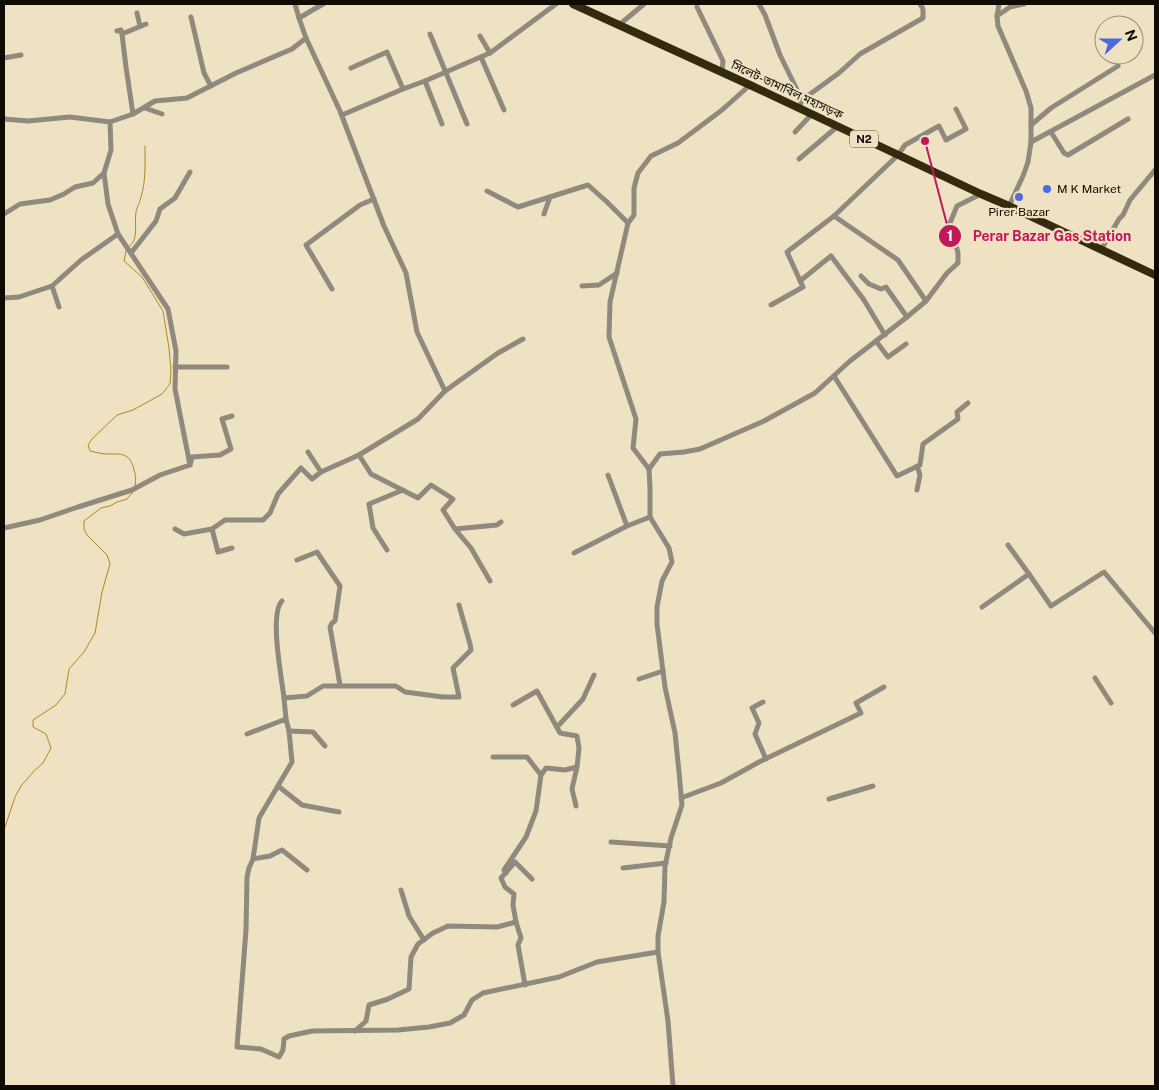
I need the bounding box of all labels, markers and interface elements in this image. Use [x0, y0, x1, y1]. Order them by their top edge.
north arrow [1094, 15, 1144, 65]
text: N [1122, 27, 1141, 43]
street label: সিলেট-তামাবিল মহাসড়ক [728, 57, 846, 122]
road number: N2 [850, 130, 878, 148]
place label: M K Market [1057, 182, 1122, 196]
marker: M K Market [1041, 183, 1053, 195]
marker: Pirer Bazar [1013, 191, 1025, 203]
place label: Pirer Bazar [988, 205, 1050, 219]
callout: Perar Bazar Gas Station [938, 221, 1142, 250]
text: 1 [947, 227, 953, 244]
text: Perar Bazar Gas Station [973, 228, 1131, 244]

